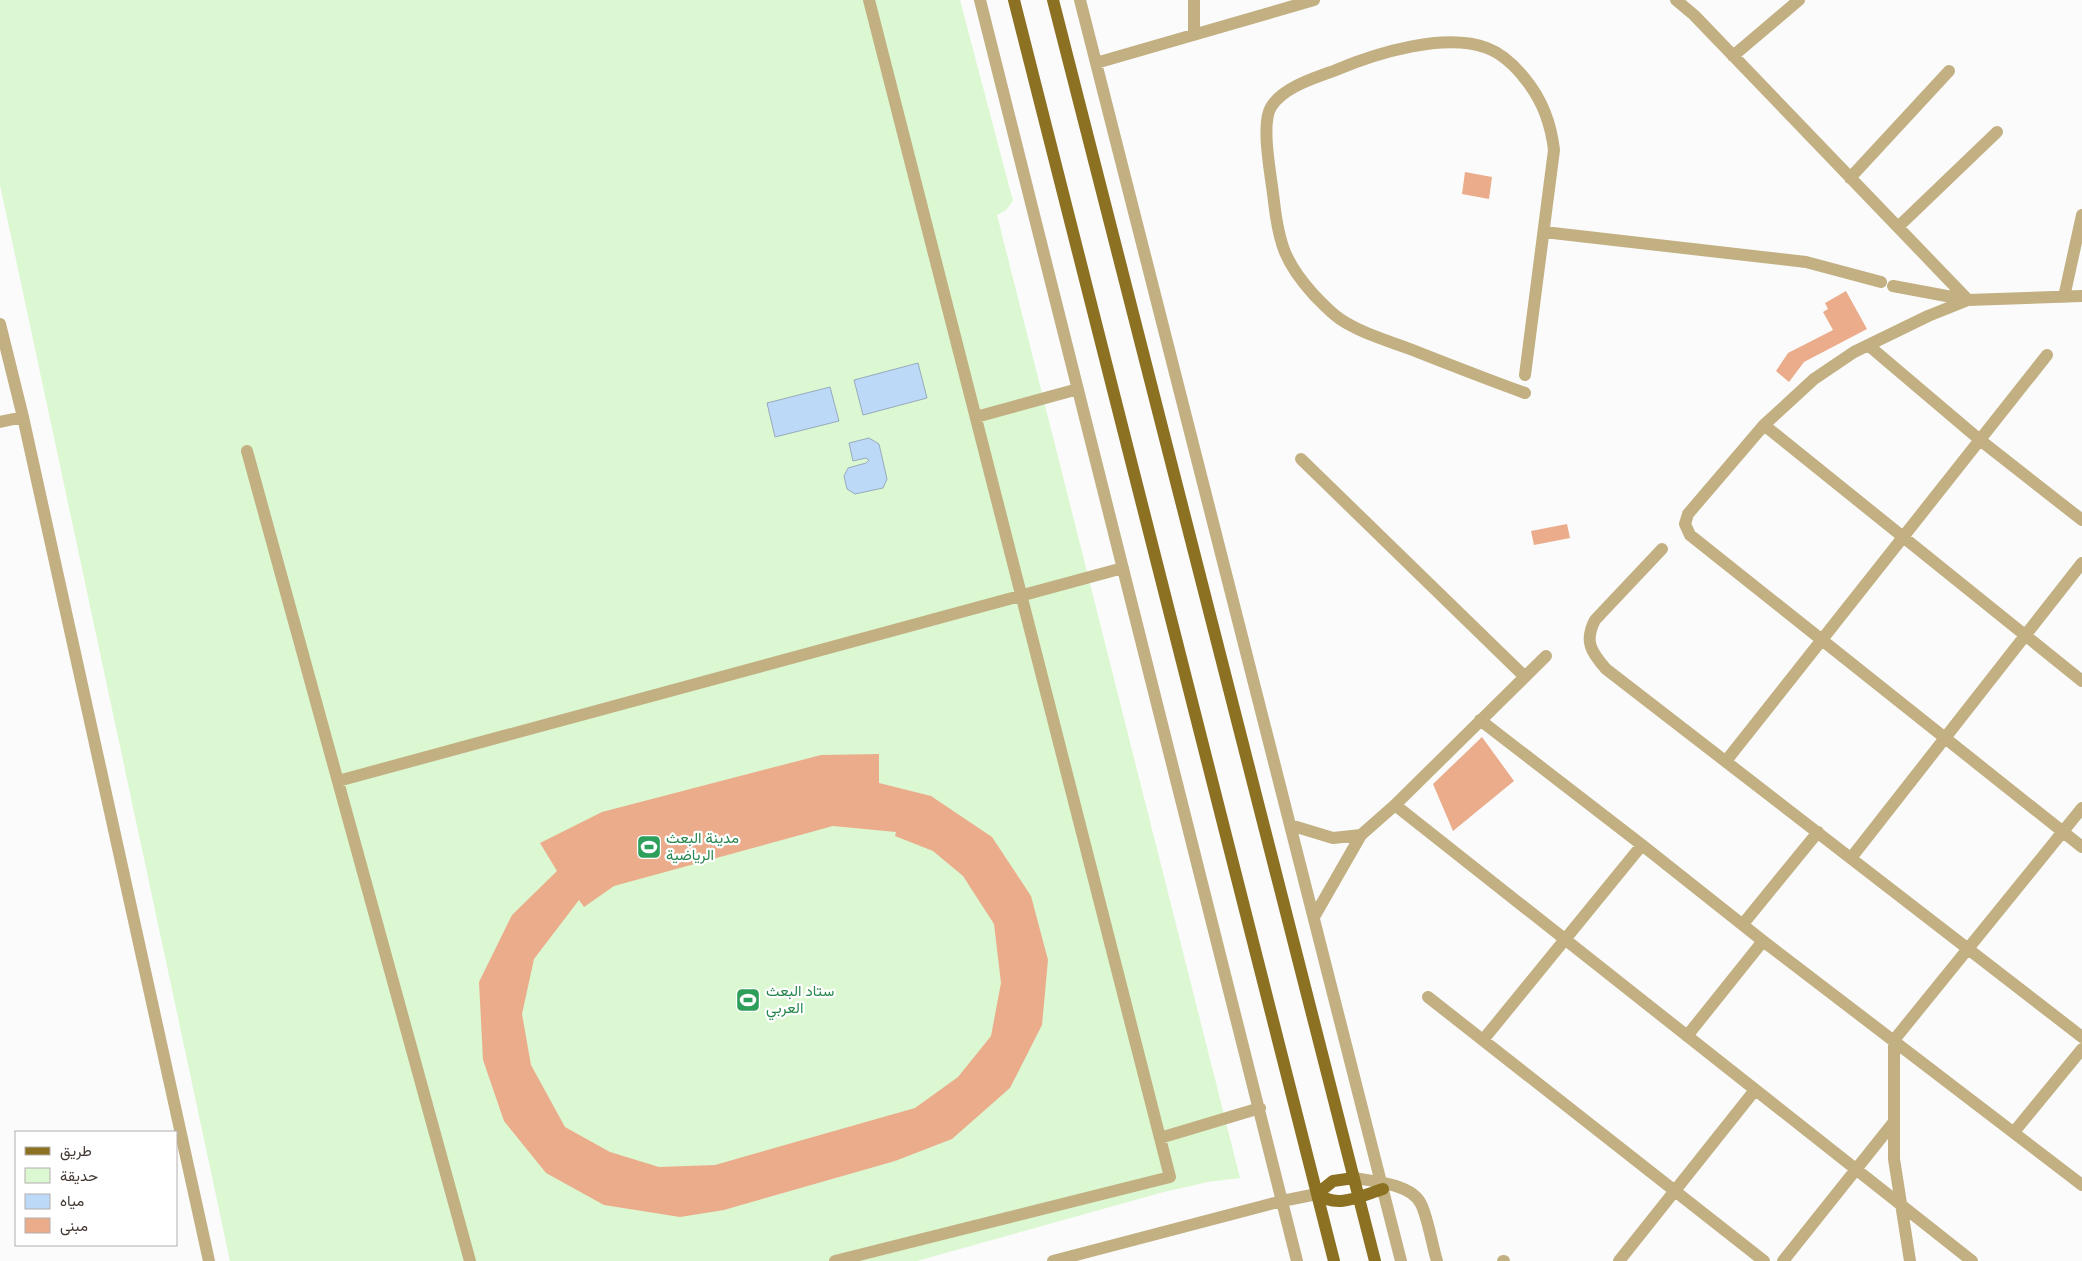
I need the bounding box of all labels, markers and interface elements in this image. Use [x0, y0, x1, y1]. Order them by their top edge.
place label: مدينة البعث الرياضية [666, 828, 739, 868]
sports icon: مدينة البعث الرياضية [636, 834, 662, 860]
place label: ستاد البعث العربي [766, 981, 834, 1021]
sports icon: ستاد البعث العربي [735, 987, 761, 1013]
legend [15, 1131, 178, 1246]
text: طريق [60, 1141, 92, 1164]
text: حديقة [60, 1166, 98, 1189]
text: مياه [60, 1191, 84, 1214]
text: مبنى [60, 1216, 88, 1239]

